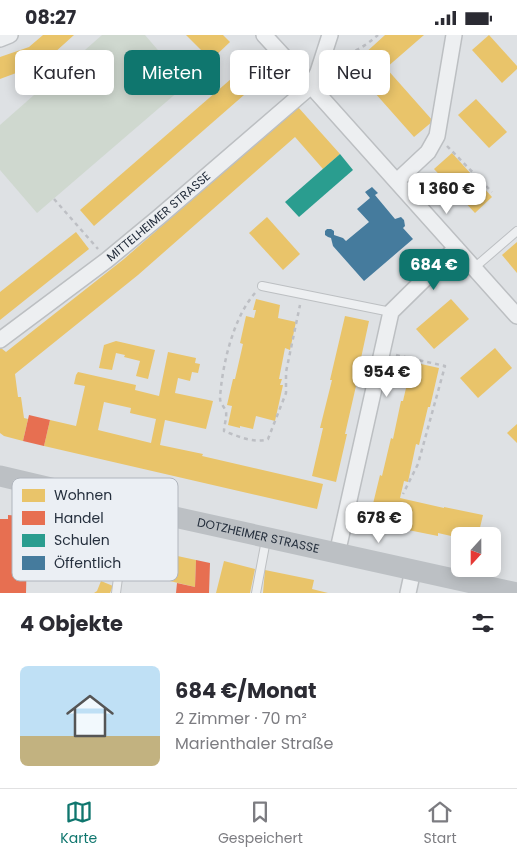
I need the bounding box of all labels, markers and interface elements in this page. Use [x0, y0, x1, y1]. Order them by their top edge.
text: 08:27 [25, 4, 76, 31]
chip: Kaufen [15, 50, 114, 95]
chip: Mieten [124, 50, 220, 95]
chip: Filter [230, 50, 309, 95]
chip: Neu [319, 50, 390, 95]
street label: MITTELHEIMER STRASSE [103, 167, 214, 265]
pin: 1 360 € [401, 173, 493, 215]
text: 1 360 € [419, 177, 475, 200]
pin: 684 € [399, 249, 469, 291]
text: 684 € [410, 253, 458, 276]
pin: 954 € [352, 355, 422, 398]
text: 954 € [363, 360, 411, 383]
legend [12, 478, 178, 581]
text: Wohnen [54, 485, 112, 505]
pin: 678 € [344, 501, 414, 544]
text: 678 € [356, 506, 402, 529]
text: Handel [54, 508, 104, 528]
street label: DOTZHEIMER STRASSE [196, 513, 321, 557]
north arrow [451, 527, 501, 577]
map controls [451, 527, 501, 577]
text: Schulen [54, 530, 110, 550]
text: Öffentlich [54, 553, 121, 573]
text: 4 Objekte [20, 609, 123, 638]
icon: filters [469, 609, 497, 637]
text: 684 €/Monat [175, 676, 316, 705]
icon: home [60, 686, 120, 746]
text: 2 Zimmer · 70 m² [175, 707, 307, 730]
text: Marienthaler Straße [175, 732, 333, 755]
tab: Karte [60, 798, 97, 849]
tab: Gespeichert [218, 798, 303, 849]
tab: Start [424, 798, 457, 849]

